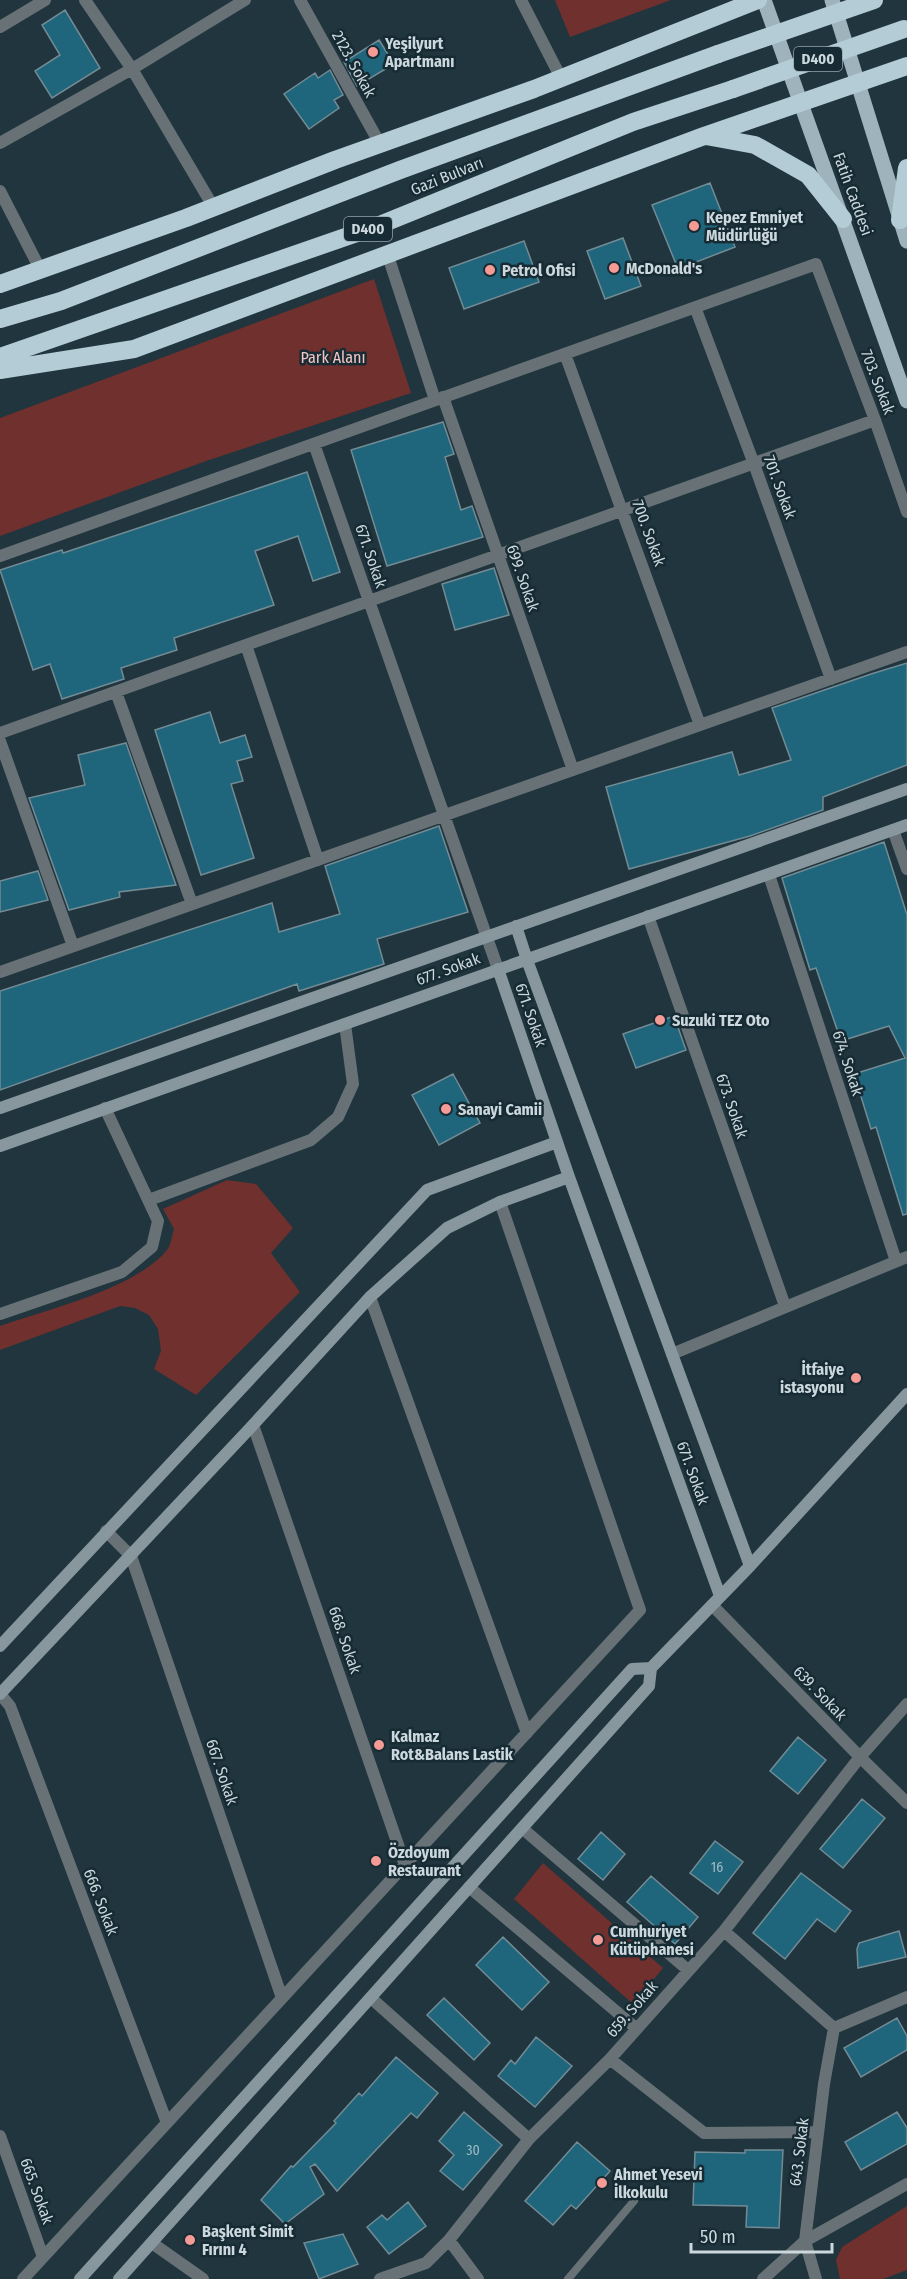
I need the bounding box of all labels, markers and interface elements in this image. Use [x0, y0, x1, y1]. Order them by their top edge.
street label: 2123. Sokak [328, 27, 380, 101]
place label: Yeşilyurt Apartmanı [384, 34, 454, 71]
marker: Yeşilyurt Apartmanı [366, 45, 380, 59]
road number: D400 [794, 47, 842, 71]
street label: Fatih Caddesi [829, 150, 877, 238]
street label: Gazi Bulvarı [408, 153, 486, 199]
place label: Kepez Emniyet Müdürlüğü [706, 208, 804, 245]
road number: D400 [344, 217, 392, 241]
marker: Kepez Emniyet Müdürlüğü [687, 219, 701, 233]
place label: McDonald's [626, 259, 702, 278]
place label: Petrol Ofisi [502, 261, 576, 280]
marker: McDonald's [607, 261, 621, 275]
marker: Petrol Ofisi [483, 263, 497, 277]
street label: 703. Sokak [857, 347, 899, 418]
park label: Park Alanı [300, 348, 366, 367]
street label: 701. Sokak [760, 453, 800, 522]
street label: 700. Sokak [628, 497, 670, 569]
street label: 671. Sokak [351, 522, 391, 591]
street label: 699. Sokak [503, 542, 543, 614]
street label: 677. Sokak [413, 948, 483, 989]
street label: 671. Sokak [511, 981, 551, 1050]
place label: Suzuki TEZ Oto [672, 1011, 770, 1030]
marker: Suzuki TEZ Oto [653, 1013, 667, 1027]
street label: 674. Sokak [829, 1028, 868, 1098]
street label: 673. Sokak [712, 1071, 752, 1141]
place label: Sanayi Camii [458, 1100, 542, 1119]
marker: Sanayi Camii [439, 1102, 453, 1116]
place label: İtfaiye istasyonu [780, 1360, 844, 1397]
marker: İtfaiye istasyonu [849, 1371, 863, 1385]
street label: 671. Sokak [673, 1439, 713, 1508]
street label: 668. Sokak [325, 1604, 366, 1677]
street label: 639. Sokak [789, 1662, 851, 1725]
place label: Kalmaz Rot&Balans Lastik [391, 1727, 514, 1764]
street label: 667. Sokak [202, 1737, 242, 1808]
marker: Kalmaz Rot&Balans Lastik [372, 1738, 386, 1752]
place label: Özdoyum Restaurant [388, 1842, 461, 1880]
marker: Özdoyum Restaurant [369, 1854, 383, 1868]
house number: 16 [711, 1859, 723, 1876]
street label: 666. Sokak [80, 1866, 123, 1939]
place label: Cumhuriyet Kütüphanesi [610, 1922, 694, 1959]
marker: Cumhuriyet Kütüphanesi [591, 1933, 605, 1947]
street label: 659. Sokak [602, 1976, 662, 2041]
street label: 643. Sokak [785, 2116, 813, 2187]
house number: 30 [466, 2142, 480, 2159]
street label: 665. Sokak [16, 2155, 58, 2227]
place label: Ahmet Yesevi İlkokulu [613, 2165, 703, 2202]
marker: Ahmet Yesevi İlkokulu [595, 2176, 609, 2190]
scale bar [691, 2216, 832, 2254]
place label: Başkent Simit Fırını 4 [202, 2222, 294, 2259]
text: 50 m [700, 2226, 736, 2248]
marker: Başkent Simit Fırını 4 [183, 2233, 197, 2247]

